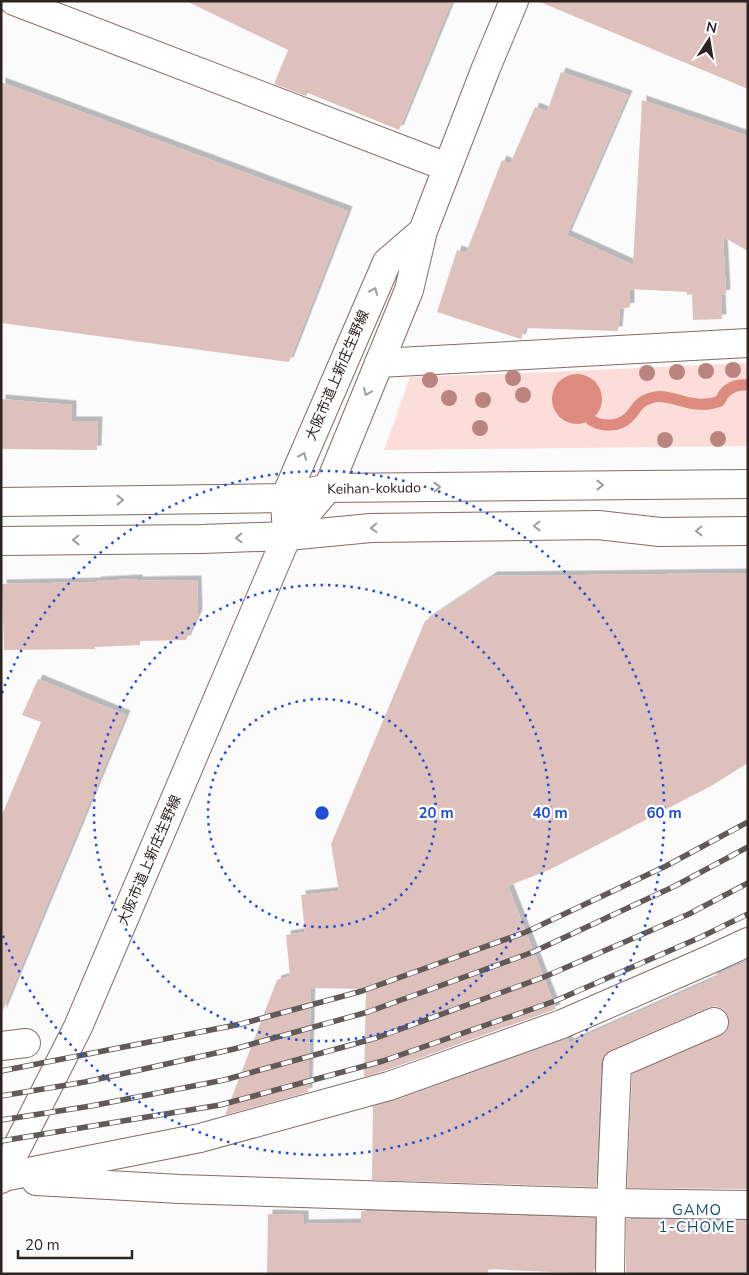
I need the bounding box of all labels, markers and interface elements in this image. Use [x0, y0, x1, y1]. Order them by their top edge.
north arrow [684, 15, 734, 65]
text: N [704, 17, 719, 38]
one-way arrow [369, 287, 379, 295]
street label: 大阪市道上新庄生野線 [301, 307, 374, 443]
one-way arrow [363, 387, 373, 396]
one-way arrow [296, 452, 307, 461]
street label: Keihan-kokudo [327, 478, 421, 499]
one-way arrow [596, 480, 604, 490]
one-way arrow [434, 482, 441, 492]
one-way arrow [116, 495, 124, 505]
one-way arrow [533, 520, 541, 531]
one-way arrow [370, 522, 378, 533]
one-way arrow [695, 526, 702, 536]
one-way arrow [234, 532, 242, 543]
one-way arrow [72, 535, 80, 545]
street label: 大阪市道上新庄生野線 [113, 792, 186, 928]
text: 20 m [418, 803, 454, 823]
text: 40 m [532, 803, 568, 823]
text: 60 m [646, 803, 682, 823]
centre of rings [313, 804, 331, 822]
district label: GAMO 1-CHOME [659, 1200, 735, 1237]
scale bar [18, 1228, 131, 1260]
text: 20 m [25, 1235, 60, 1255]

